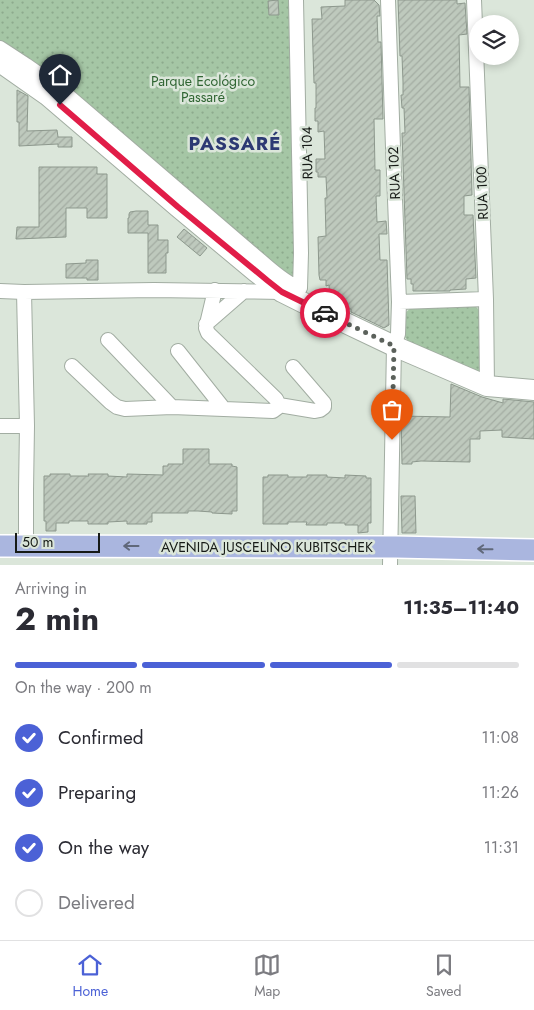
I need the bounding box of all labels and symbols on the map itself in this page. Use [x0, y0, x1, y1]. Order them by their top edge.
pin [39, 54, 81, 105]
park label: Parque Ecológico Passaré [151, 71, 255, 107]
street label: RUA 104 [297, 126, 317, 180]
district label: PASSARÉ [189, 130, 281, 157]
street label: RUA 102 [383, 146, 405, 200]
street label: RUA 100 [471, 166, 493, 220]
courier [300, 288, 350, 338]
pin [371, 389, 413, 440]
scale bar [15, 530, 100, 553]
street label: AVENIDA JUSCELINO KUBITSCHEK [161, 537, 373, 557]
one-way arrow [123, 541, 140, 551]
one-way arrow [478, 544, 494, 554]

